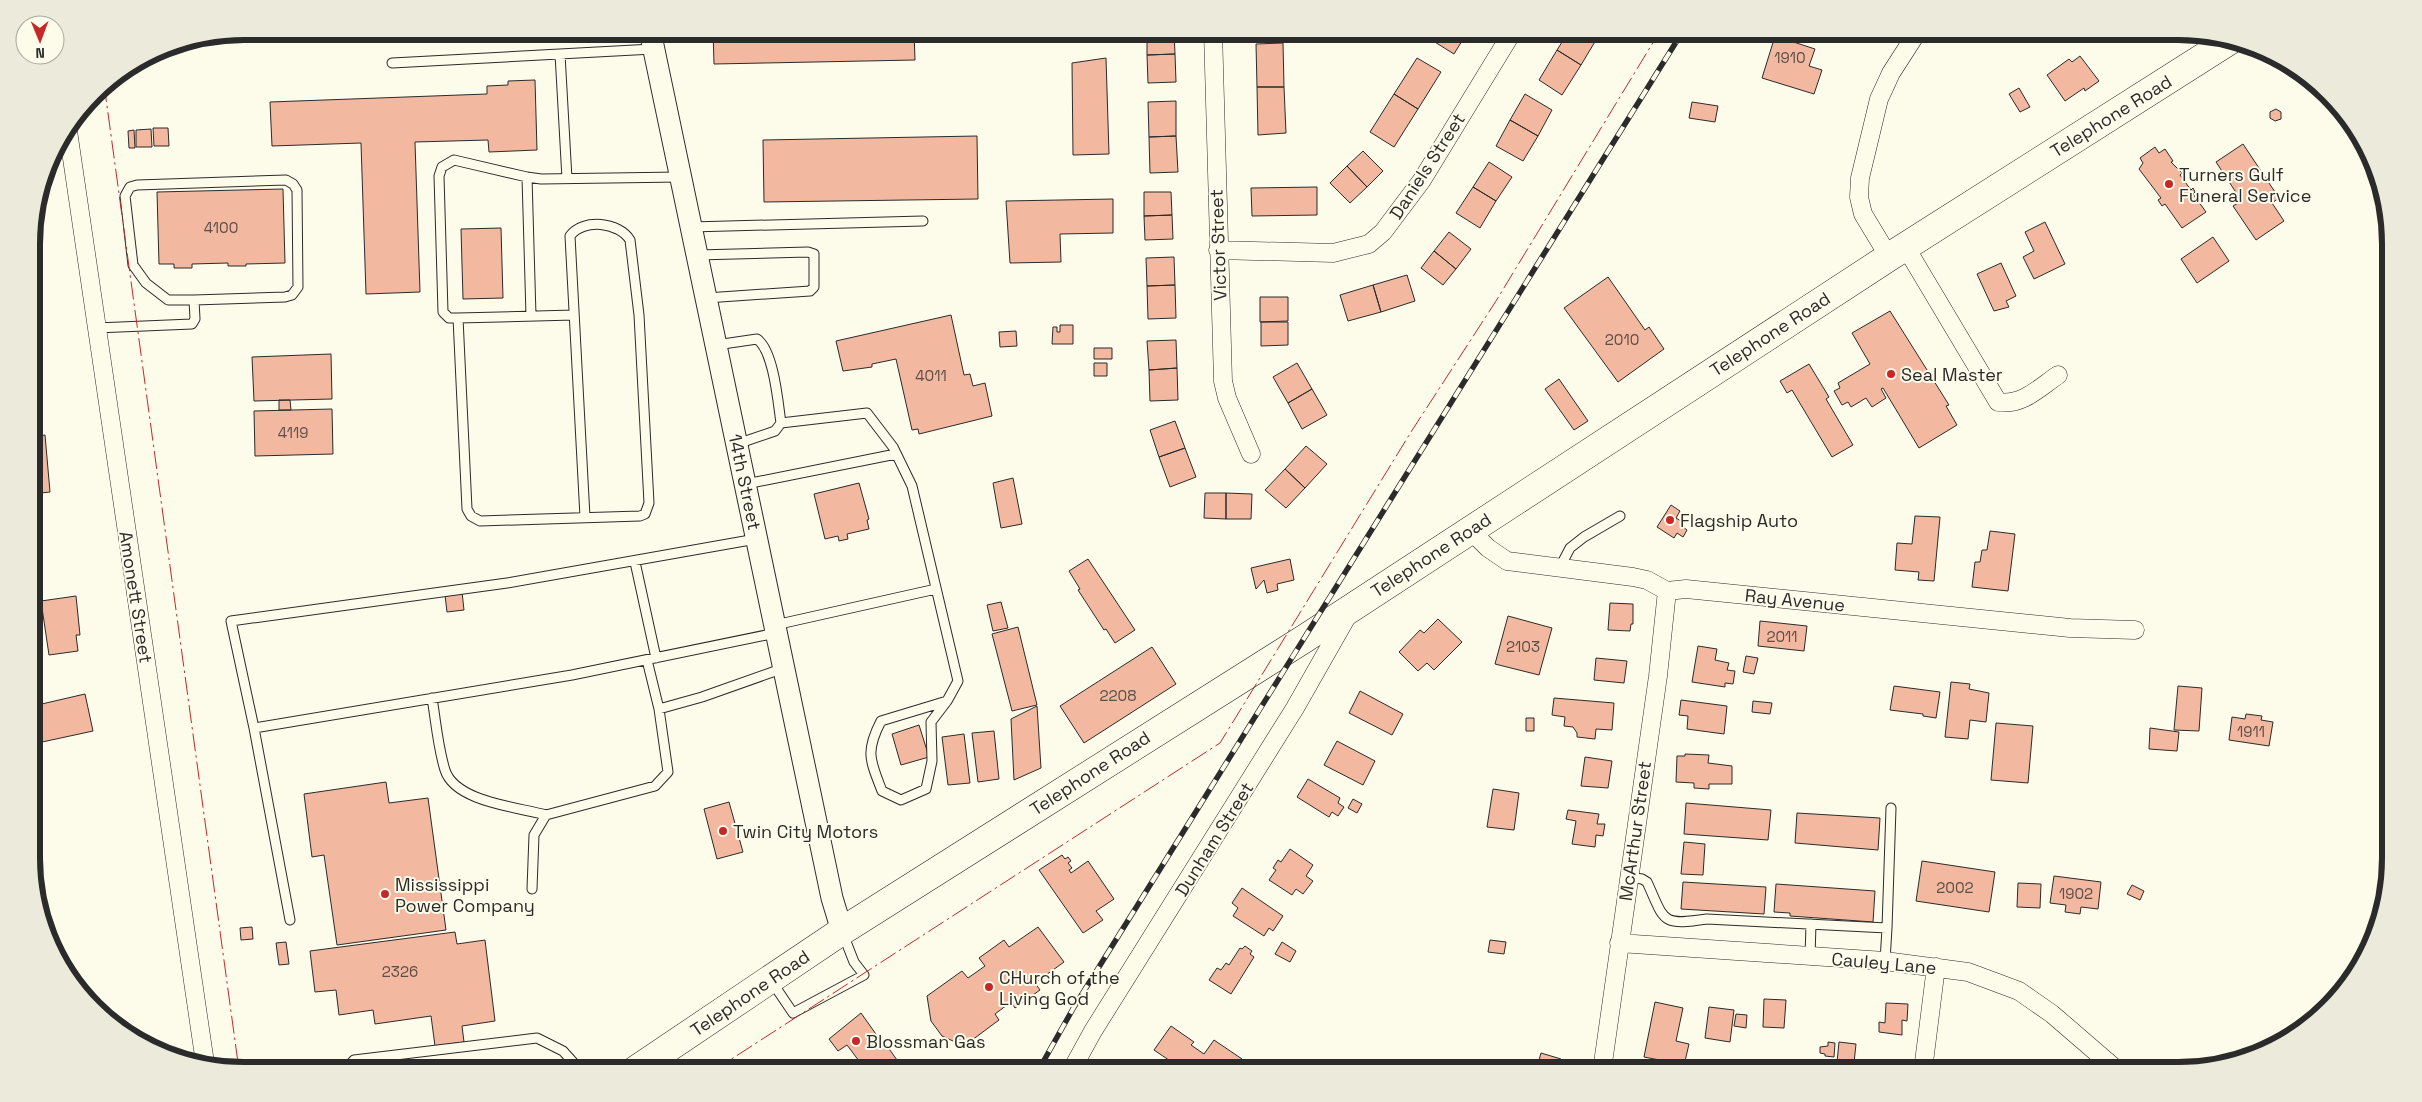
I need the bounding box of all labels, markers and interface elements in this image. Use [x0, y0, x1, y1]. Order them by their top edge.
north arrow [15, 15, 65, 65]
text: N [35, 44, 45, 62]
house number: 1910 [1774, 48, 1806, 67]
street label: Telephone Road [2046, 69, 2176, 163]
street label: Daniels Street [1384, 109, 1470, 223]
place label: Turners Gulf Funeral Service [2179, 163, 2311, 207]
marker: Turners Gulf Funeral Service [2163, 178, 2175, 190]
street label: Victor Street [1205, 189, 1231, 301]
house number: 4100 [204, 218, 238, 237]
street label: Telephone Road [1706, 287, 1834, 381]
house number: 2010 [1605, 330, 1639, 349]
place label: Seal Master [1901, 363, 2003, 386]
house number: 4011 [915, 366, 947, 385]
marker: Seal Master [1885, 368, 1897, 380]
house number: 4119 [278, 423, 308, 442]
street label: 14th Street [724, 432, 766, 532]
street label: Telephone Road [1367, 508, 1495, 602]
place label: Flagship Auto [1680, 509, 1798, 532]
marker: Flagship Auto [1664, 514, 1676, 526]
street label: Amonett Street [114, 529, 158, 665]
street label: Ray Avenue [1744, 583, 1846, 617]
house number: 2011 [1766, 627, 1798, 646]
house number: 2103 [1506, 637, 1540, 656]
house number: 2208 [1099, 686, 1137, 705]
house number: 1911 [2237, 722, 2265, 741]
street label: Telephone Road [1026, 726, 1154, 820]
street label: McArthur Street [1614, 760, 1656, 902]
street label: Dunham Street [1170, 778, 1258, 900]
place label: Twin City Motors [733, 820, 878, 843]
marker: Twin City Motors [717, 825, 729, 837]
place label: Mississippi Power Company [395, 873, 535, 917]
house number: 2002 [1936, 878, 1974, 897]
house number: 1902 [2059, 884, 2093, 903]
marker: Mississippi Power Company [379, 888, 391, 900]
street label: Telephone Road [686, 945, 814, 1041]
street label: Cauley Lane [1831, 947, 1937, 979]
house number: 2326 [382, 962, 418, 981]
place label: CHurch of the Living God [999, 966, 1120, 1010]
marker: CHurch of the Living God [983, 981, 995, 993]
place label: Blossman Gas [866, 1030, 986, 1053]
marker: Blossman Gas [850, 1035, 862, 1047]

